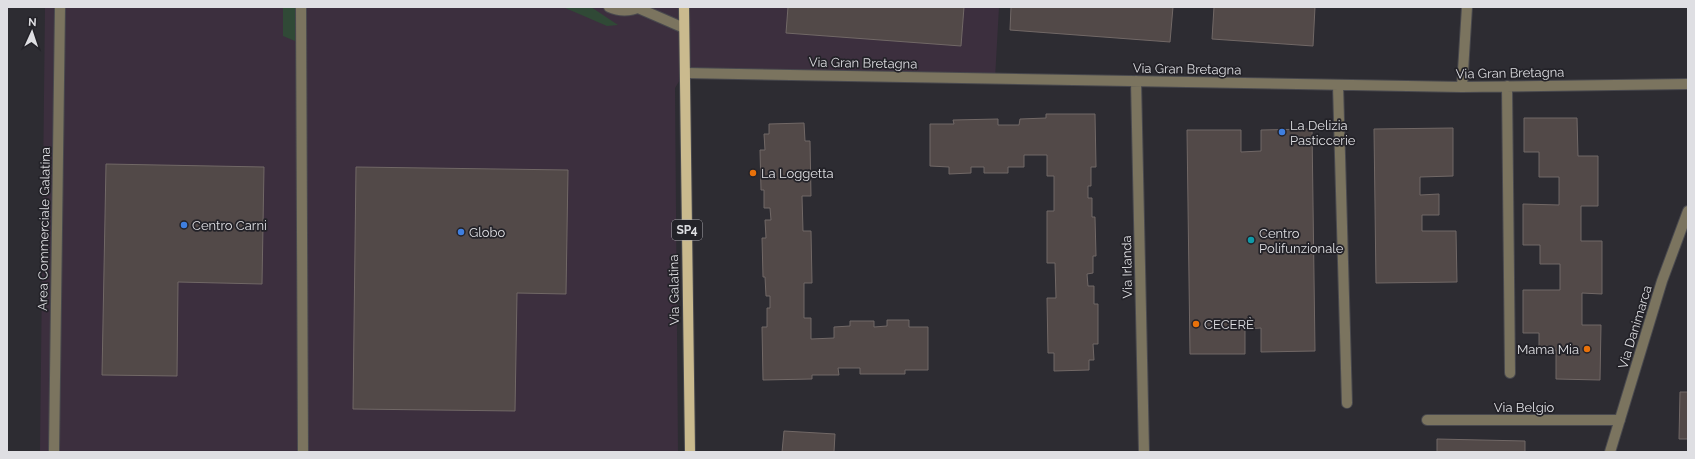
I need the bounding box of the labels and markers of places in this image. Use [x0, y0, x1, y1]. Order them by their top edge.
place label: La Delizia Pasticcerie [1290, 118, 1356, 148]
marker: La Delizia Pasticcerie [1277, 127, 1287, 137]
place label: La Loggetta [761, 166, 834, 181]
marker: La Loggetta [748, 168, 758, 178]
place label: Centro Carni [192, 218, 267, 233]
marker: Centro Carni [179, 220, 189, 230]
place label: Globo [469, 225, 506, 240]
place label: Centro Polifunzionale [1259, 226, 1344, 256]
marker: Globo [456, 227, 466, 237]
marker: Centro Polifunzionale [1246, 235, 1256, 245]
place label: CECERÈ [1204, 317, 1254, 332]
marker: CECERÈ [1191, 319, 1201, 329]
place label: Mama Mia [1517, 342, 1579, 357]
marker: Mama Mia [1582, 344, 1592, 354]

